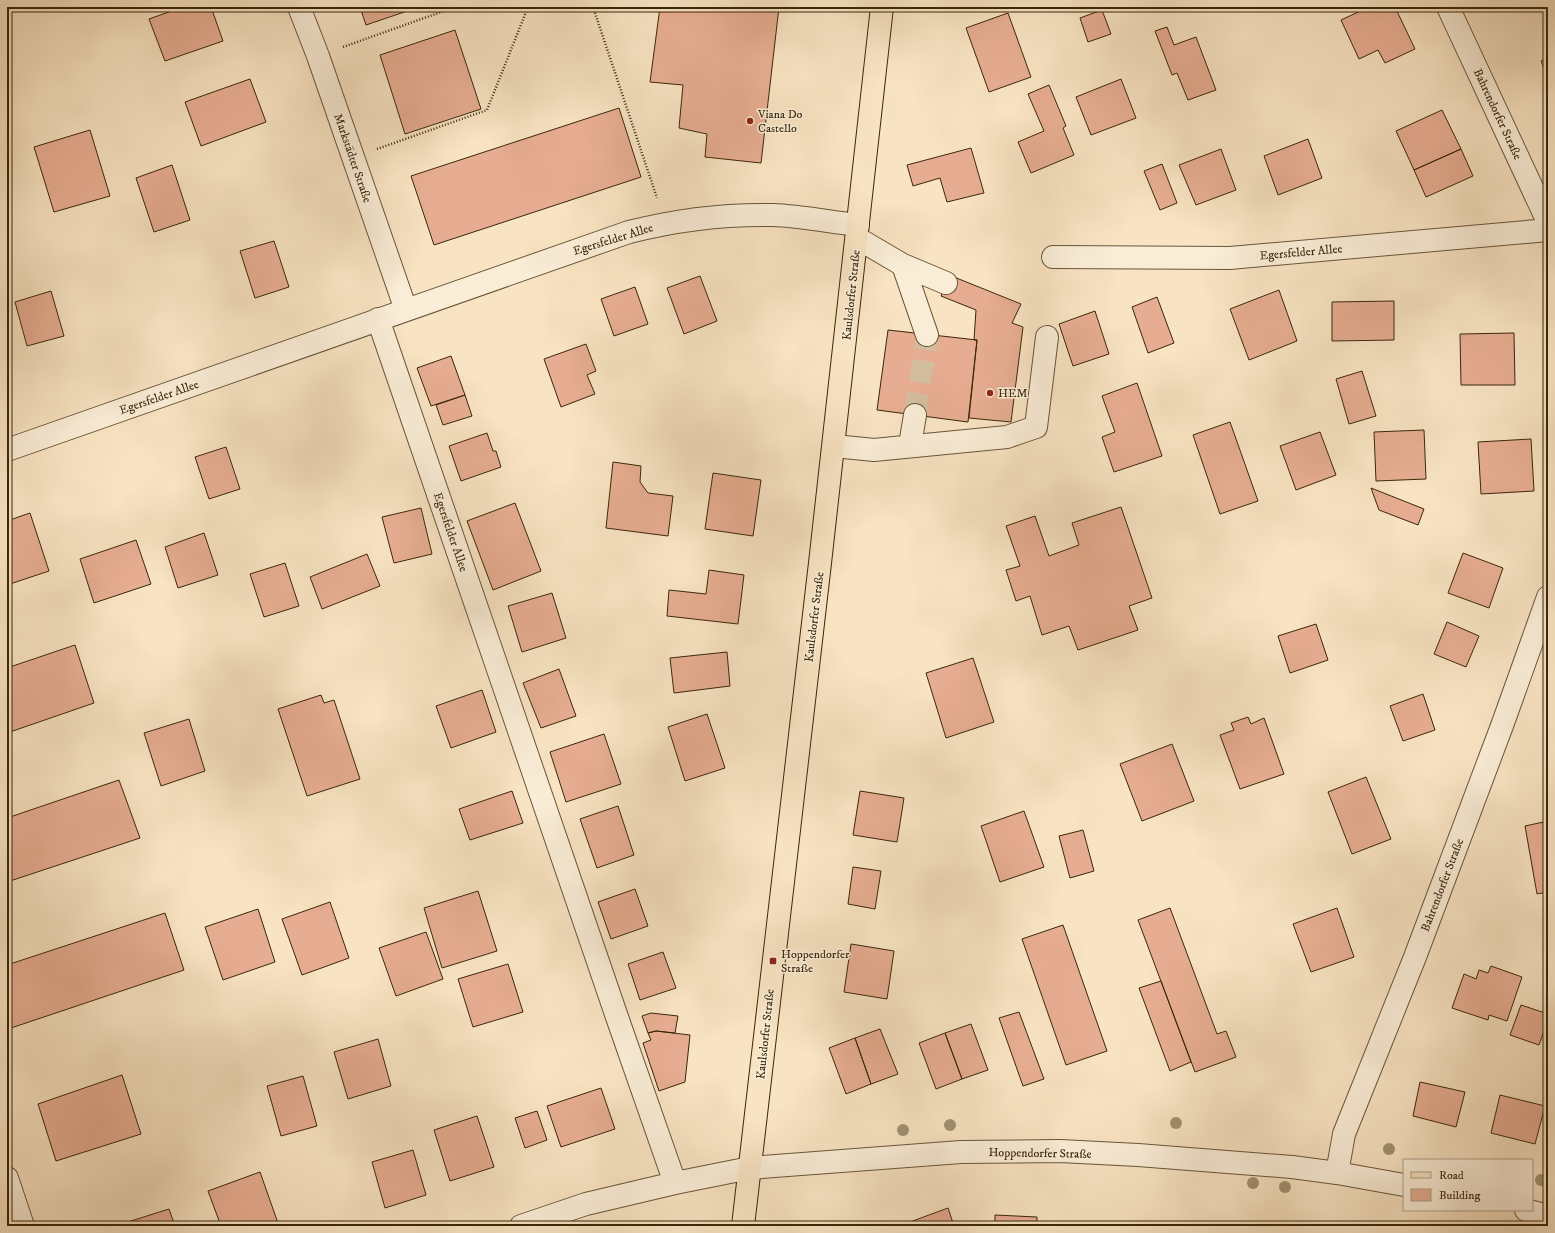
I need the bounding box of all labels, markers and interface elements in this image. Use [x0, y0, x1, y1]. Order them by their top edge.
street label: Bahrendorfer Straße [1470, 66, 1525, 162]
place label: Viana Do Castello [757, 107, 803, 136]
street label: Markstädter Straße [330, 112, 375, 205]
marker: Viana Do Castello [745, 116, 755, 126]
street label: Egersfelder Allee [571, 220, 655, 259]
street label: Egersfelder Allee [1259, 241, 1343, 264]
street label: Kaulsdorfer Straße [839, 249, 864, 341]
street label: Egersfelder Allee [118, 377, 201, 418]
place label: HEM [998, 386, 1028, 401]
marker: HEM [985, 388, 995, 398]
street label: Egersfelder Allee [430, 491, 471, 574]
street label: Kaulsdorfer Straße [802, 571, 827, 663]
street label: Bahrendorfer Straße [1418, 836, 1467, 934]
place label: Hoppendorfer Straße [781, 947, 850, 976]
marker: Hoppendorfer Straße [768, 956, 778, 966]
street label: Kaulsdorfer Straße [753, 988, 778, 1080]
street label: Hoppendorfer Straße [988, 1145, 1092, 1162]
legend [1403, 1159, 1533, 1211]
text: Road [1439, 1168, 1464, 1183]
text: Building [1439, 1188, 1480, 1203]

